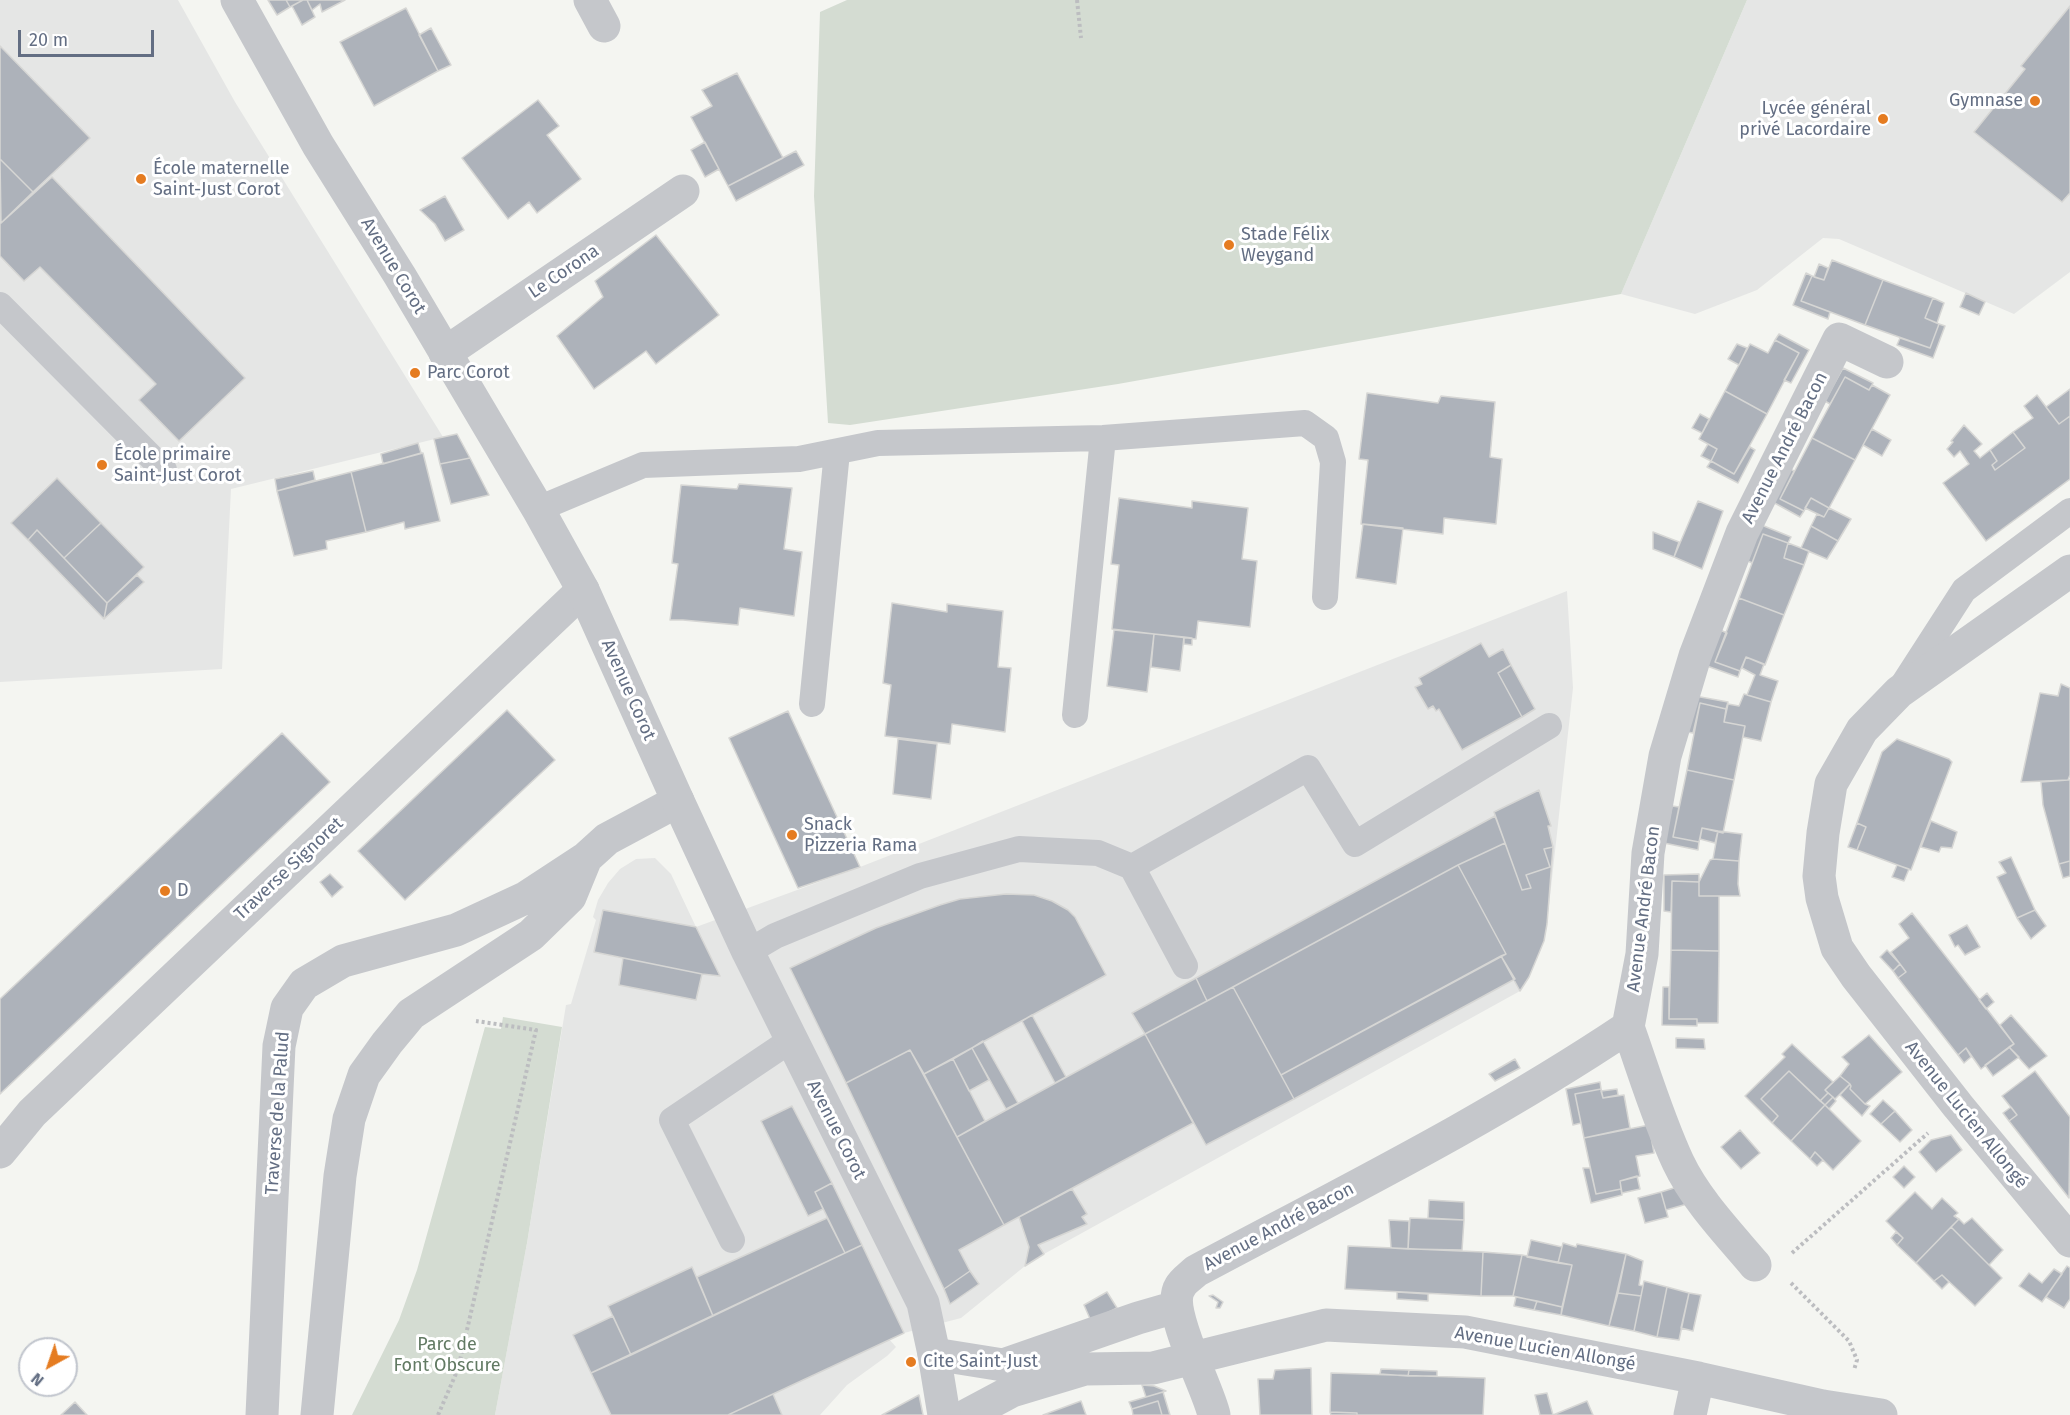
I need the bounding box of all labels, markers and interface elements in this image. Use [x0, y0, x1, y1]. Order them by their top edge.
scale bar [21, 18, 158, 56]
text: 20 m [29, 29, 68, 51]
place label: Gymnase [1949, 90, 2023, 112]
marker: Gymnase [2028, 94, 2042, 108]
place label: Lycée général privé Lacordaire [1739, 98, 1871, 140]
marker: Lycée général privé Lacordaire [1876, 112, 1890, 126]
place label: École maternelle Saint-Just Corot [153, 158, 290, 201]
marker: École maternelle Saint-Just Corot [134, 172, 148, 186]
street label: Avenue Corot [356, 214, 430, 318]
place label: Stade Félix Weygand [1241, 224, 1329, 266]
marker: Stade Félix Weygand [1222, 238, 1236, 252]
street label: Le Corona [525, 241, 603, 303]
place label: Parc Corot [427, 362, 510, 384]
marker: Parc Corot [408, 366, 422, 380]
street label: Avenue André Bacon [1737, 369, 1833, 527]
place label: École primaire Saint-Just Corot [114, 444, 241, 486]
marker: École primaire Saint-Just Corot [95, 458, 109, 472]
street label: Avenue Corot [596, 636, 660, 744]
street label: Traverse Signoret [230, 813, 348, 925]
place label: Snack Pizzeria Rama [804, 814, 917, 856]
street label: Avenue André Bacon [1623, 825, 1665, 993]
marker: Snack Pizzeria Rama [785, 828, 799, 842]
place label: D [177, 880, 189, 902]
marker: D [158, 884, 172, 898]
street label: Traverse de la Palud [262, 1031, 294, 1195]
street label: Avenue Lucien Allongé [1900, 1037, 2032, 1193]
street label: Avenue Corot [802, 1077, 870, 1183]
street label: Avenue André Bacon [1200, 1178, 1358, 1276]
street label: Avenue Lucien Allongé [1453, 1322, 1637, 1376]
park label: Parc de Font Obscure [393, 1334, 501, 1376]
north arrow [18, 1337, 78, 1397]
place label: Cite Saint-Just [923, 1351, 1038, 1373]
marker: Cite Saint-Just [904, 1355, 918, 1369]
text: N [27, 1369, 48, 1390]

